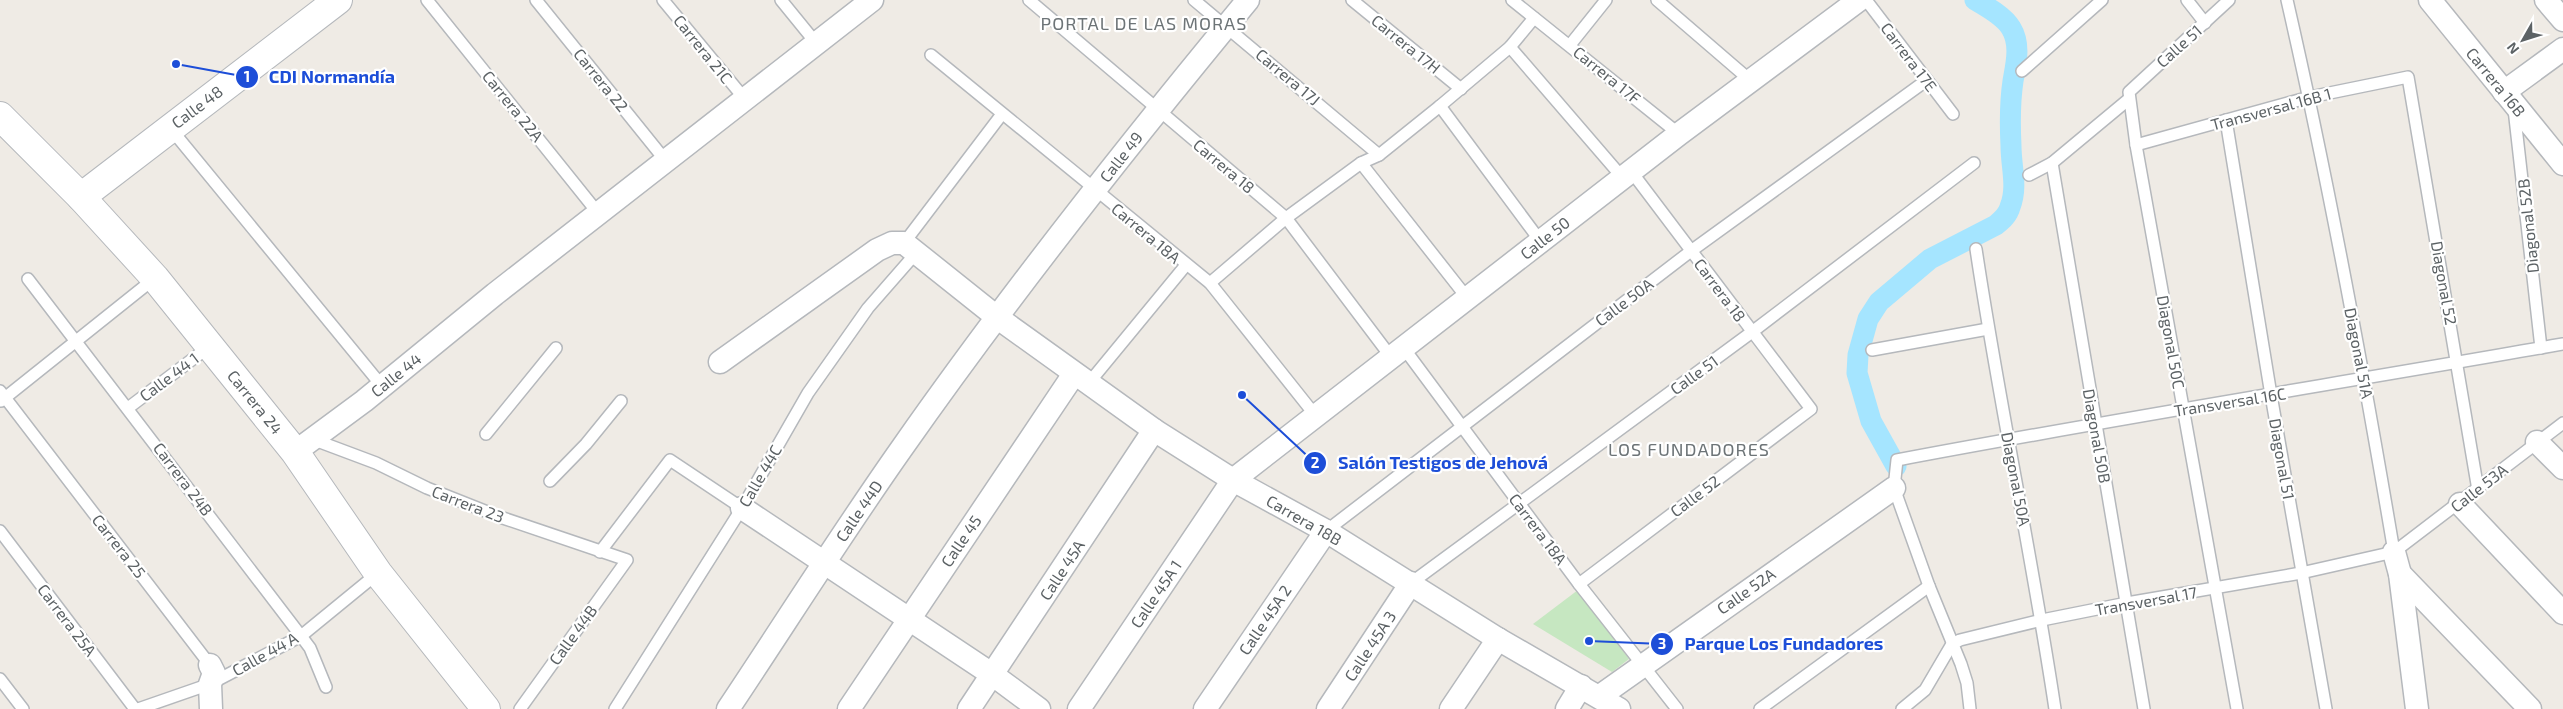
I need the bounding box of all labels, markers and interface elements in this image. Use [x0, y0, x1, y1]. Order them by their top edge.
street label: Carrera 17H [1368, 10, 1445, 77]
street label: Carrera 21C [670, 11, 737, 87]
district label: PORTAL DE LAS MORAS [1041, 12, 1247, 34]
north arrow [2498, 15, 2548, 65]
street label: Carrera 17E [1877, 18, 1942, 95]
street label: Calle 51 [2152, 20, 2205, 71]
text: N [2503, 39, 2522, 58]
street label: Carrera 17F [1570, 42, 1645, 108]
street label: Carrera 16B [2463, 43, 2530, 120]
street label: Carrera 22 [570, 44, 633, 115]
street label: Carrera 17J [1252, 44, 1324, 109]
callout: CDI Normandía [234, 60, 406, 93]
text: CDI Normandía [269, 65, 395, 87]
street label: Carrera 22A [479, 66, 548, 145]
text: 1 [244, 67, 250, 85]
street label: Calle 48 [167, 81, 226, 132]
street label: Transversal 16B 1 [2209, 83, 2333, 134]
street label: Calle 49 [1095, 128, 1146, 186]
street label: Carrera 18 [1190, 135, 1259, 197]
street label: Diagonal 52B [2513, 178, 2542, 274]
street label: Carrera 18A [1108, 198, 1185, 267]
street label: Calle 50 [1516, 212, 1573, 263]
street label: Diagonal 52 [2428, 239, 2461, 326]
street label: Carrera 18 [1691, 254, 1750, 325]
street label: Calle 50A [1591, 274, 1657, 330]
street label: Diagonal 50C [2154, 294, 2189, 390]
street label: Diagonal 51A [2341, 306, 2378, 400]
street label: Calle 44 1 [135, 348, 202, 405]
street label: Calle 44 [367, 348, 425, 401]
street label: Calle 51 [1666, 351, 1721, 398]
street label: Carrera 24 [224, 366, 287, 438]
street label: Transversal 16C [2173, 383, 2287, 420]
street label: Diagonal 50B [2080, 387, 2115, 485]
street label: Diagonal 51 [2266, 417, 2299, 501]
street label: Diagonal 50A [1998, 430, 2035, 528]
street label: Carrera 24B [150, 438, 217, 519]
district label: LOS FUNDADORES [1608, 438, 1770, 460]
street label: Calle 44C [734, 441, 785, 510]
callout: Salón Testigos de Jehová [1302, 446, 1558, 479]
text: Salón Testigos de Jehová [1338, 451, 1548, 473]
text: 2 [1311, 453, 1320, 471]
street label: Calle 53A [2446, 459, 2511, 516]
street label: Calle 52 [1666, 471, 1723, 520]
street label: Calle 44D [831, 476, 886, 545]
street label: Carrera 23 [429, 481, 507, 526]
street label: Carrera 18A [1506, 489, 1571, 568]
street label: Carrera 18B [1263, 490, 1345, 549]
street label: Carrera 25 [89, 510, 150, 581]
street label: Calle 45 [936, 511, 985, 570]
street label: Calle 45A [1035, 536, 1088, 603]
street label: Calle 45A 1 [1126, 556, 1185, 631]
street label: Calle 52A [1713, 564, 1779, 618]
street label: Carrera 25A [34, 580, 101, 660]
street label: Calle 45A 2 [1234, 581, 1295, 658]
street label: Transversal 17 [2093, 582, 2198, 619]
street label: Calle 44B [545, 601, 601, 668]
street label: Calle 45A 3 [1340, 607, 1399, 684]
street label: Calle 44 A [228, 628, 301, 679]
callout: Parque Los Fundadores [1650, 628, 1893, 661]
text: Parque Los Fundadores [1685, 632, 1883, 654]
text: 3 [1658, 634, 1666, 652]

